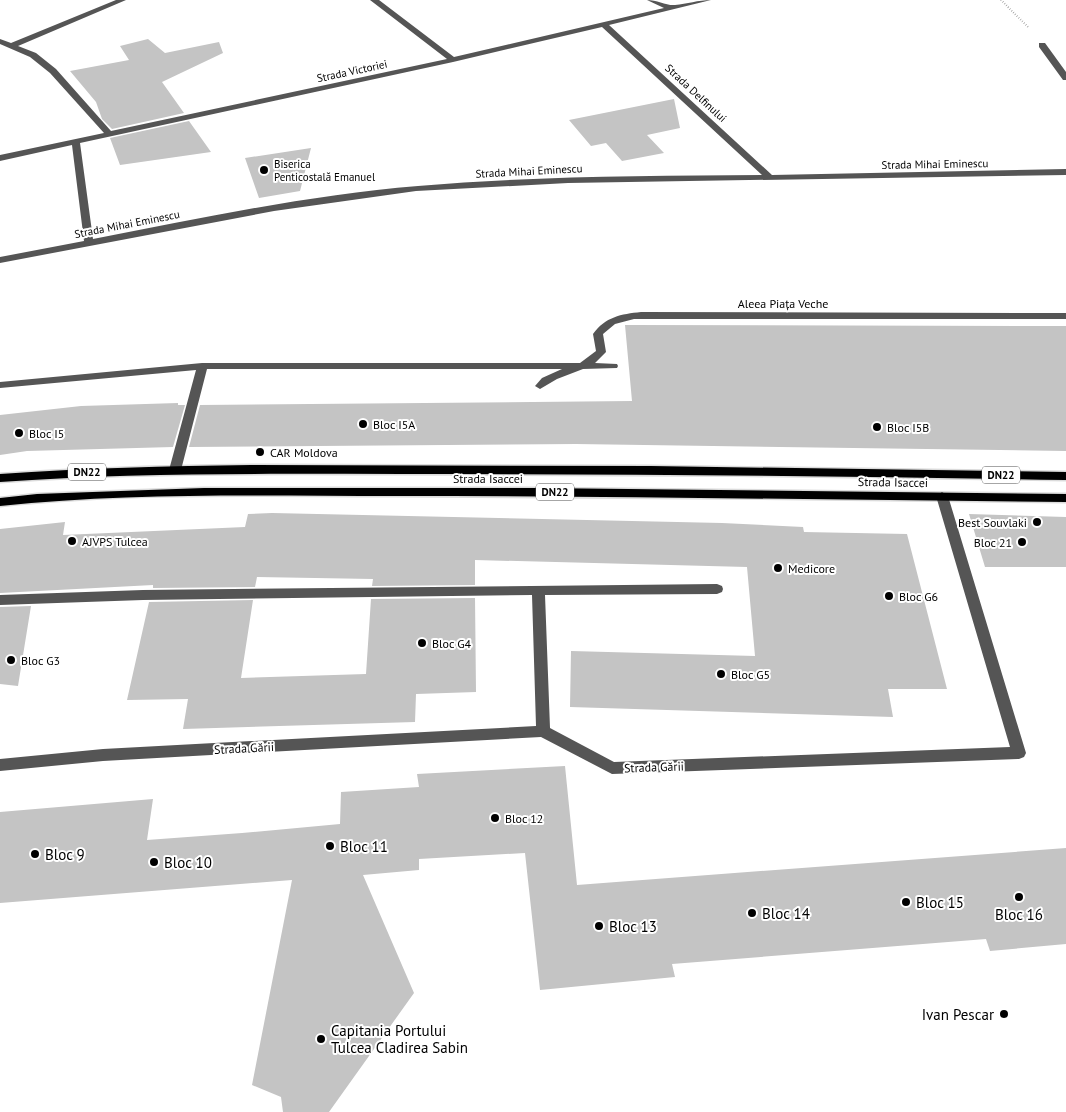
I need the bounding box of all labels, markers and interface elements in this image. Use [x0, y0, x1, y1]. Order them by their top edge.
street label: Strada Victoriei [316, 57, 389, 85]
street label: Strada Delfinului [662, 61, 730, 125]
street label: Strada Mihai Eminescu [881, 156, 989, 172]
place label: Biserica Penticostală Emanuel [274, 157, 376, 184]
street label: Strada Mihai Eminescu [475, 161, 583, 181]
marker: Biserica Penticostală Emanuel [258, 164, 270, 176]
street label: Strada Mihai Eminescu [73, 207, 181, 241]
street label: Aleea Piața Veche [738, 296, 828, 311]
place label: Bloc I5A [373, 417, 415, 432]
marker: Bloc I5A [357, 418, 369, 430]
place label: Bloc I5B [887, 420, 929, 435]
marker: Bloc I5B [871, 421, 883, 433]
place label: Bloc I5 [29, 426, 64, 441]
marker: Bloc I5 [13, 427, 25, 439]
place label: CAR Moldova [270, 445, 338, 460]
marker: CAR Moldova [254, 446, 266, 458]
road number: DN22 [68, 464, 106, 481]
road number: DN22 [982, 466, 1020, 484]
street label: Strada Isaccei [453, 471, 523, 486]
street label: Strada Isaccei [858, 474, 928, 490]
road number: DN22 [536, 484, 574, 501]
place label: Best Souvlaki [958, 515, 1027, 530]
marker: Best Souvlaki [1031, 516, 1043, 528]
place label: AJVPS Tulcea [82, 534, 148, 549]
marker: AJVPS Tulcea [66, 535, 78, 547]
place label: Bloc 21 [974, 535, 1012, 550]
marker: Bloc 21 [1016, 536, 1028, 548]
place label: Medicore [788, 561, 835, 576]
marker: Medicore [772, 562, 784, 574]
place label: Bloc G6 [899, 589, 938, 604]
marker: Bloc G6 [883, 590, 895, 602]
place label: Bloc G4 [432, 636, 472, 651]
marker: Bloc G4 [416, 637, 428, 649]
place label: Bloc G3 [21, 653, 60, 668]
marker: Bloc G3 [5, 654, 17, 666]
place label: Bloc G5 [731, 667, 770, 682]
marker: Bloc G5 [715, 668, 727, 680]
street label: Strada Gării [214, 739, 274, 757]
street label: Strada Gării [624, 758, 684, 776]
place label: Bloc 12 [505, 811, 543, 826]
marker: Bloc 12 [489, 812, 501, 824]
place label: Bloc 11 [340, 837, 388, 856]
marker: Bloc 11 [324, 840, 336, 852]
place label: Bloc 9 [45, 845, 85, 864]
marker: Bloc 9 [29, 848, 41, 860]
place label: Bloc 10 [164, 853, 212, 872]
marker: Bloc 10 [148, 856, 160, 868]
marker: Bloc 16 [1013, 891, 1025, 903]
place label: Bloc 15 [916, 893, 964, 912]
marker: Bloc 15 [900, 896, 912, 908]
place label: Bloc 14 [762, 904, 810, 923]
place label: Bloc 16 [995, 905, 1043, 924]
marker: Bloc 14 [746, 907, 758, 919]
place label: Bloc 13 [609, 917, 657, 936]
marker: Bloc 13 [593, 920, 605, 932]
place label: Ivan Pescar [922, 1005, 994, 1024]
marker: Ivan Pescar [998, 1008, 1010, 1020]
place label: Capitania Portului Tulcea Cladirea Sabin [331, 1021, 468, 1057]
marker: Capitania Portului Tulcea Cladirea Sabin [315, 1033, 327, 1045]

